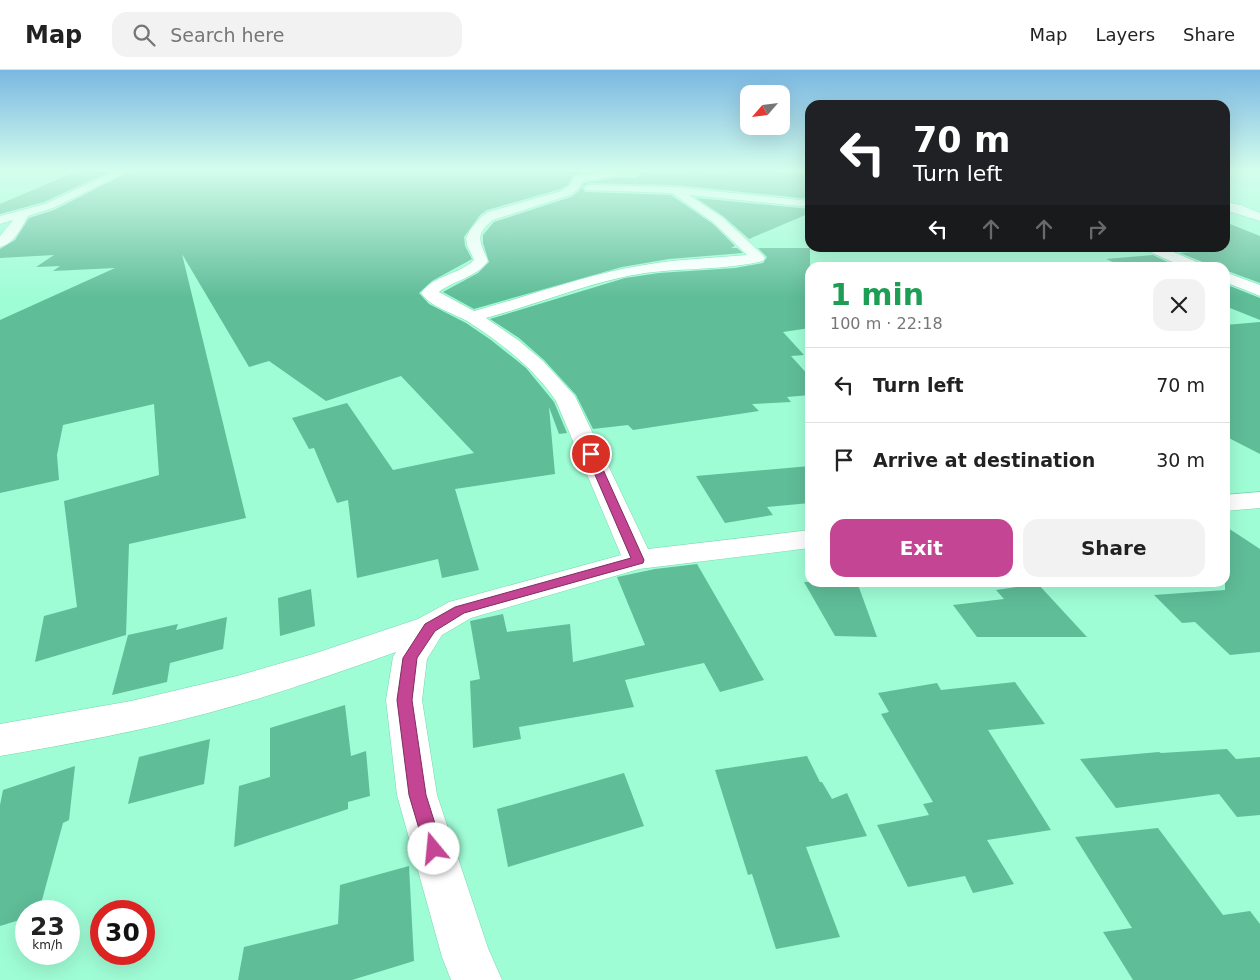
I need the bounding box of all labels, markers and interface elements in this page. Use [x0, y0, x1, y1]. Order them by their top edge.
search box [112, 12, 462, 57]
text: Map [25, 21, 82, 49]
icon: search [130, 21, 158, 49]
text: Search here [170, 24, 284, 46]
text: Map [1029, 24, 1067, 45]
text: Layers [1095, 24, 1155, 45]
text: Share [1183, 24, 1235, 45]
north arrow [740, 85, 790, 135]
map controls [740, 85, 790, 135]
icon: left [830, 120, 895, 185]
text: 70 m [913, 120, 1010, 160]
text: Turn left [913, 161, 1002, 186]
icon: left [924, 215, 952, 243]
icon: ahead [977, 215, 1005, 243]
icon: ahead [1030, 215, 1058, 243]
icon: right [1083, 215, 1111, 243]
text: 1 min [830, 277, 924, 312]
button: close [1153, 279, 1205, 331]
text: 100 m · 22:18 [830, 314, 943, 333]
icon: left [830, 371, 858, 399]
text: Turn left [873, 374, 964, 396]
text: 70 m [1156, 374, 1205, 396]
pin [570, 433, 612, 475]
icon: arrive [577, 440, 605, 468]
icon: arrive [830, 446, 858, 474]
text: Arrive at destination [873, 449, 1095, 471]
text: 30 m [1156, 449, 1205, 471]
button: Exit [830, 519, 1013, 577]
button: Share [1023, 519, 1205, 577]
position arrow [407, 822, 459, 874]
speed limit sign: 30 [90, 900, 155, 965]
text: 23 [30, 912, 65, 941]
text: km/h [32, 938, 63, 952]

